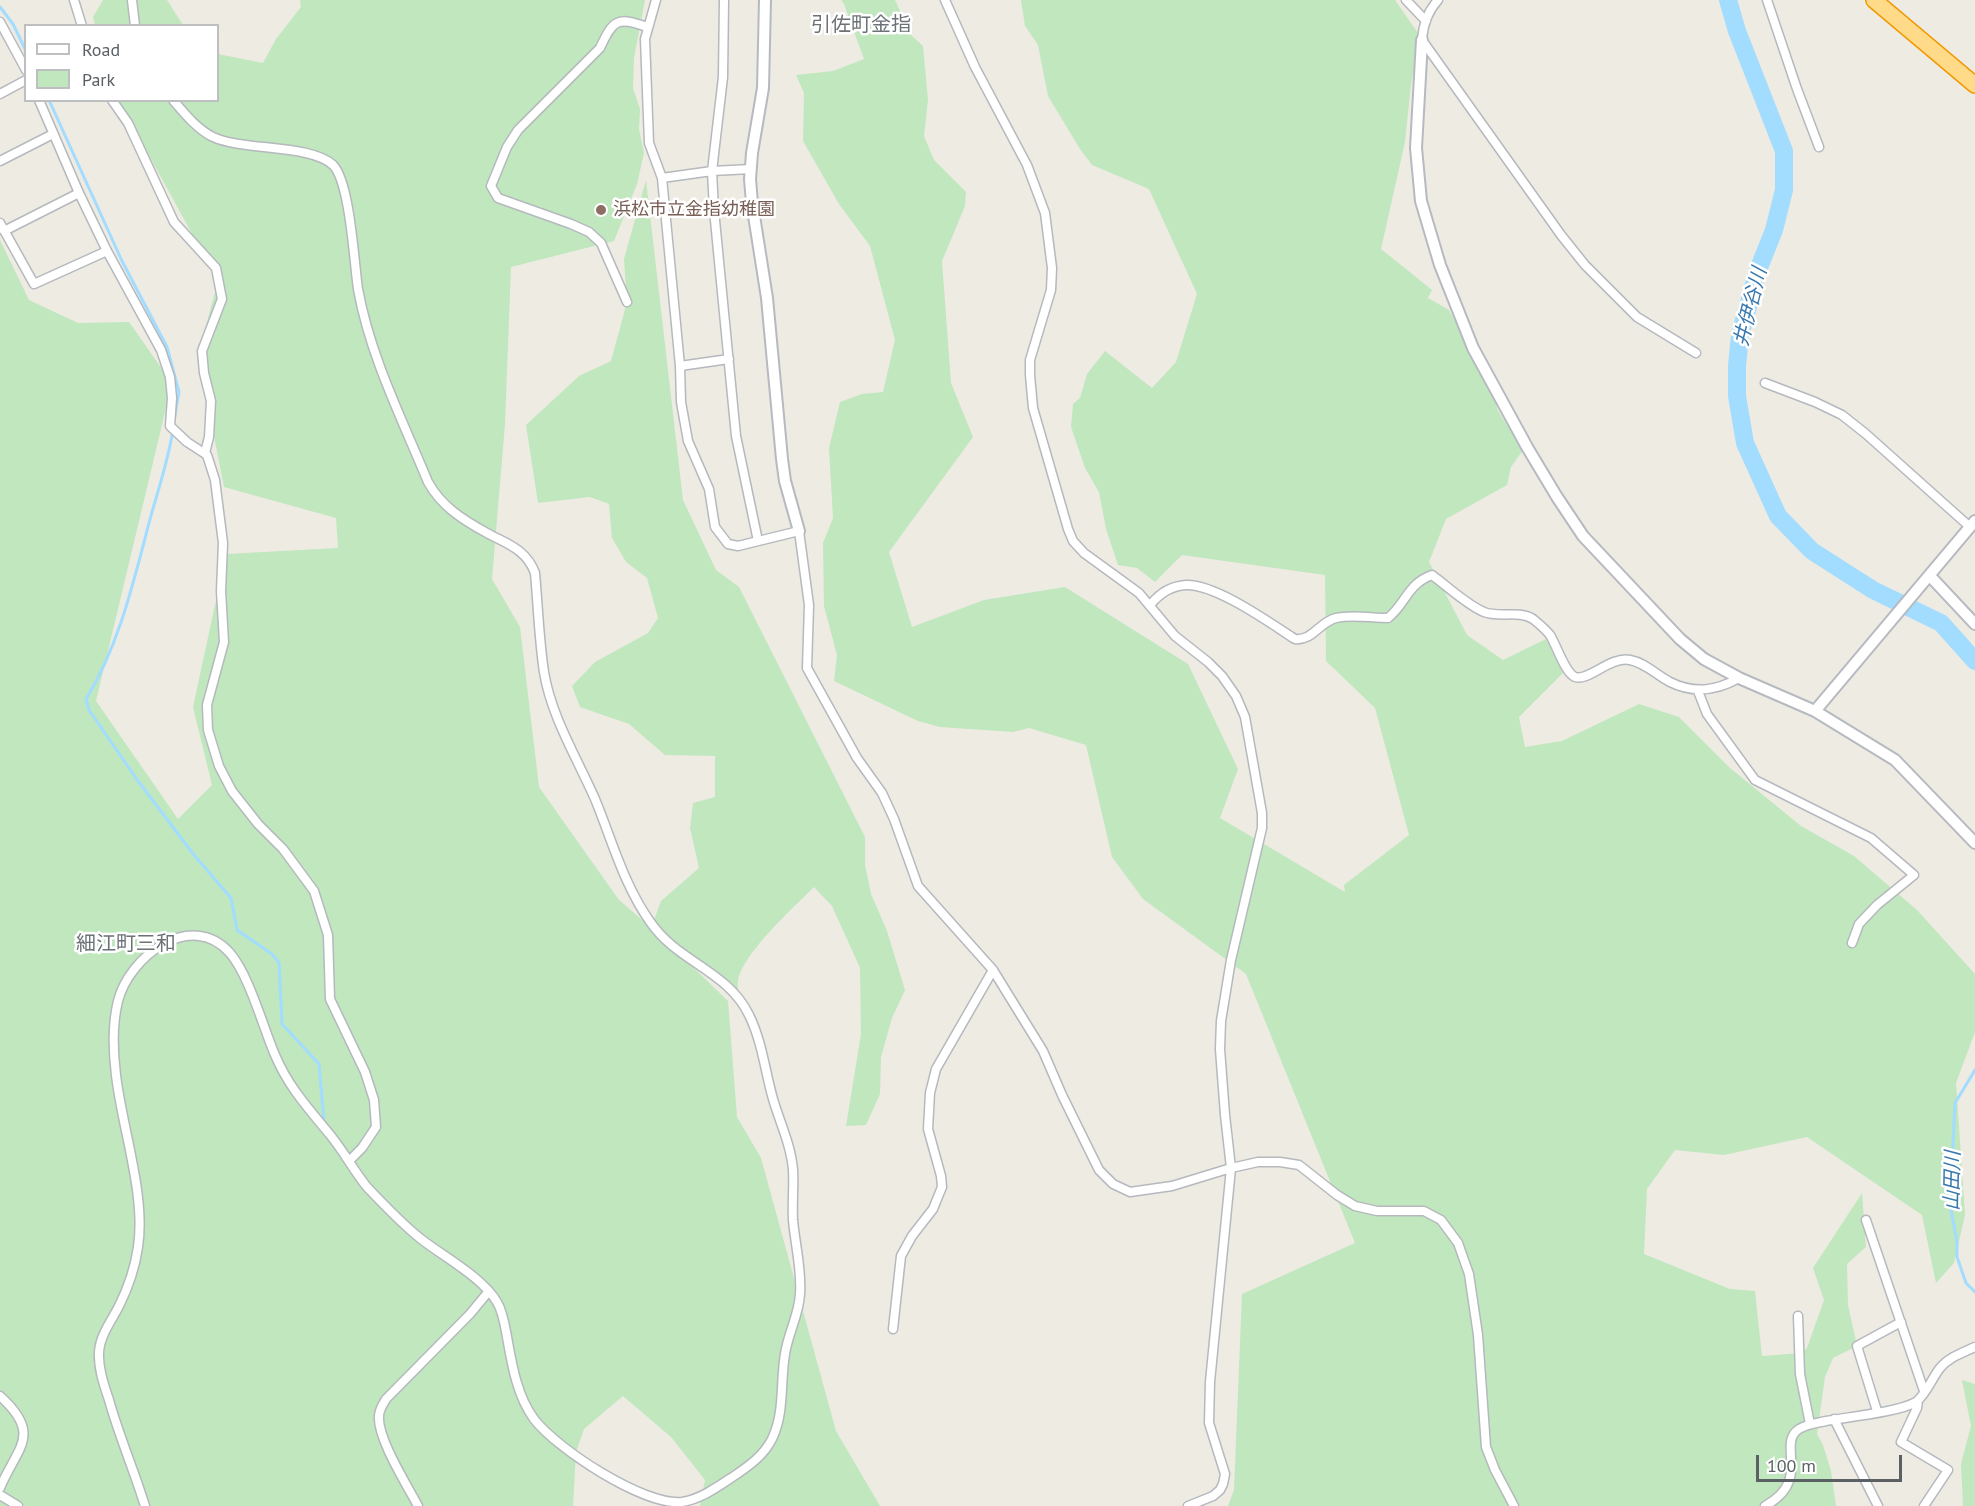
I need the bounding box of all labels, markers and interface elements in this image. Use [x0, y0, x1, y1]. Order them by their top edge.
district label: 引佐町金指 [811, 13, 911, 37]
legend [24, 24, 219, 102]
text: Road [82, 38, 120, 61]
text: Park [82, 68, 115, 91]
place label: 浜松市立金指幼稚園 [613, 199, 775, 221]
marker: 浜松市立金指幼稚園 [594, 203, 608, 217]
water label: 井伊谷川 [1730, 265, 1772, 349]
district label: 細江町三和 [76, 932, 176, 956]
water label: 山田川 [1940, 1151, 1966, 1211]
scale bar [1759, 1443, 1904, 1481]
text: 100 m [1767, 1454, 1816, 1477]

